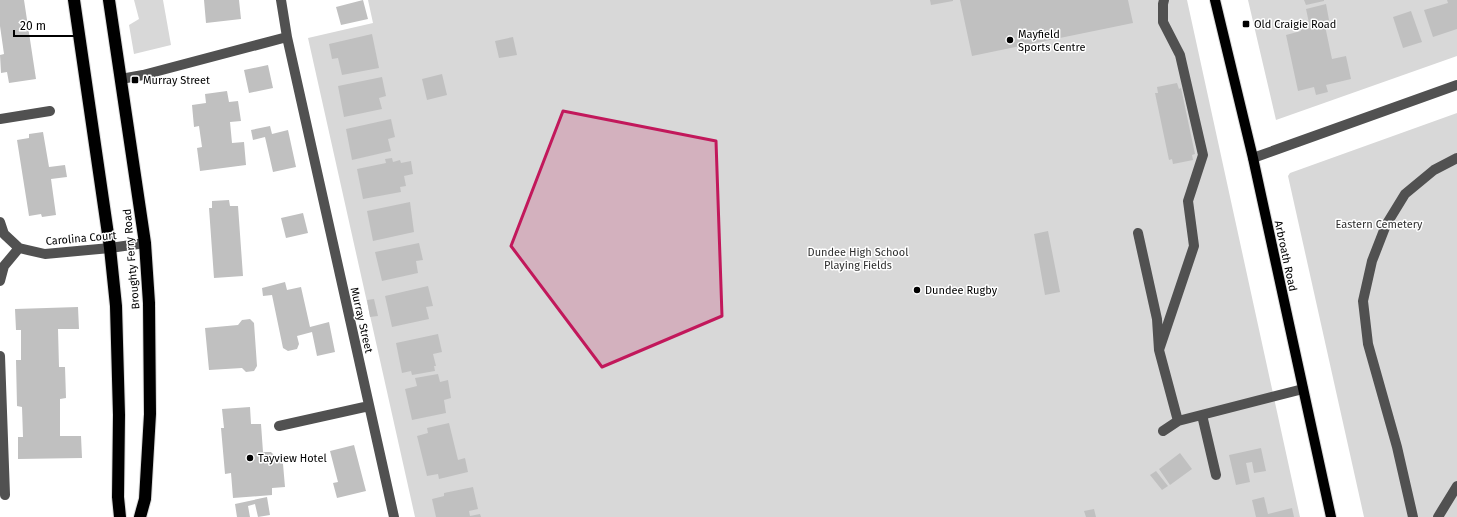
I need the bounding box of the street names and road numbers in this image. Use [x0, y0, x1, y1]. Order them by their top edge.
street label: Broughty Ferry Road [121, 208, 142, 310]
street label: Arbroath Road [1272, 220, 1299, 293]
street label: Carolina Court [45, 229, 117, 248]
street label: Murray Street [348, 286, 375, 354]

